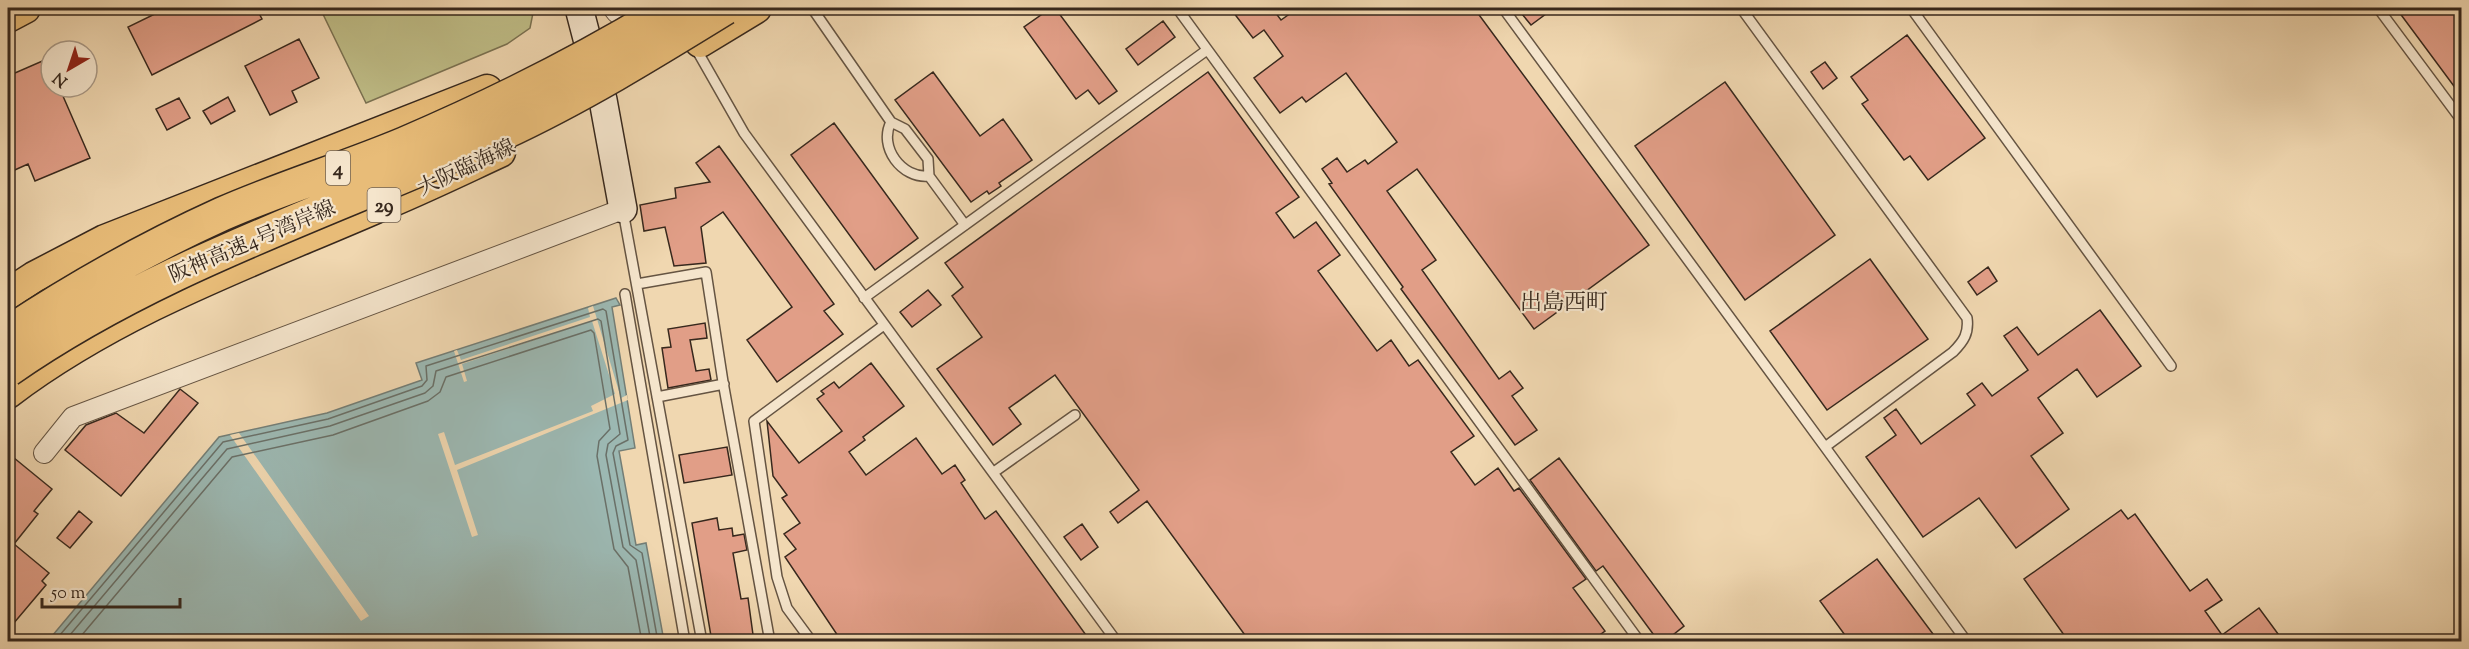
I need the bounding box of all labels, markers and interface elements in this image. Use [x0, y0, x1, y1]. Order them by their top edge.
north arrow [39, 39, 99, 99]
text: N [49, 66, 73, 92]
street label: 大阪臨海線 [413, 133, 521, 205]
road number: 4 [326, 151, 350, 185]
road number: 29 [368, 188, 400, 222]
street label: 阪神高速4号湾岸線 [165, 194, 341, 292]
district label: 出島西町 [1520, 288, 1608, 320]
scale bar [42, 571, 180, 609]
text: 50 m [50, 581, 86, 607]

